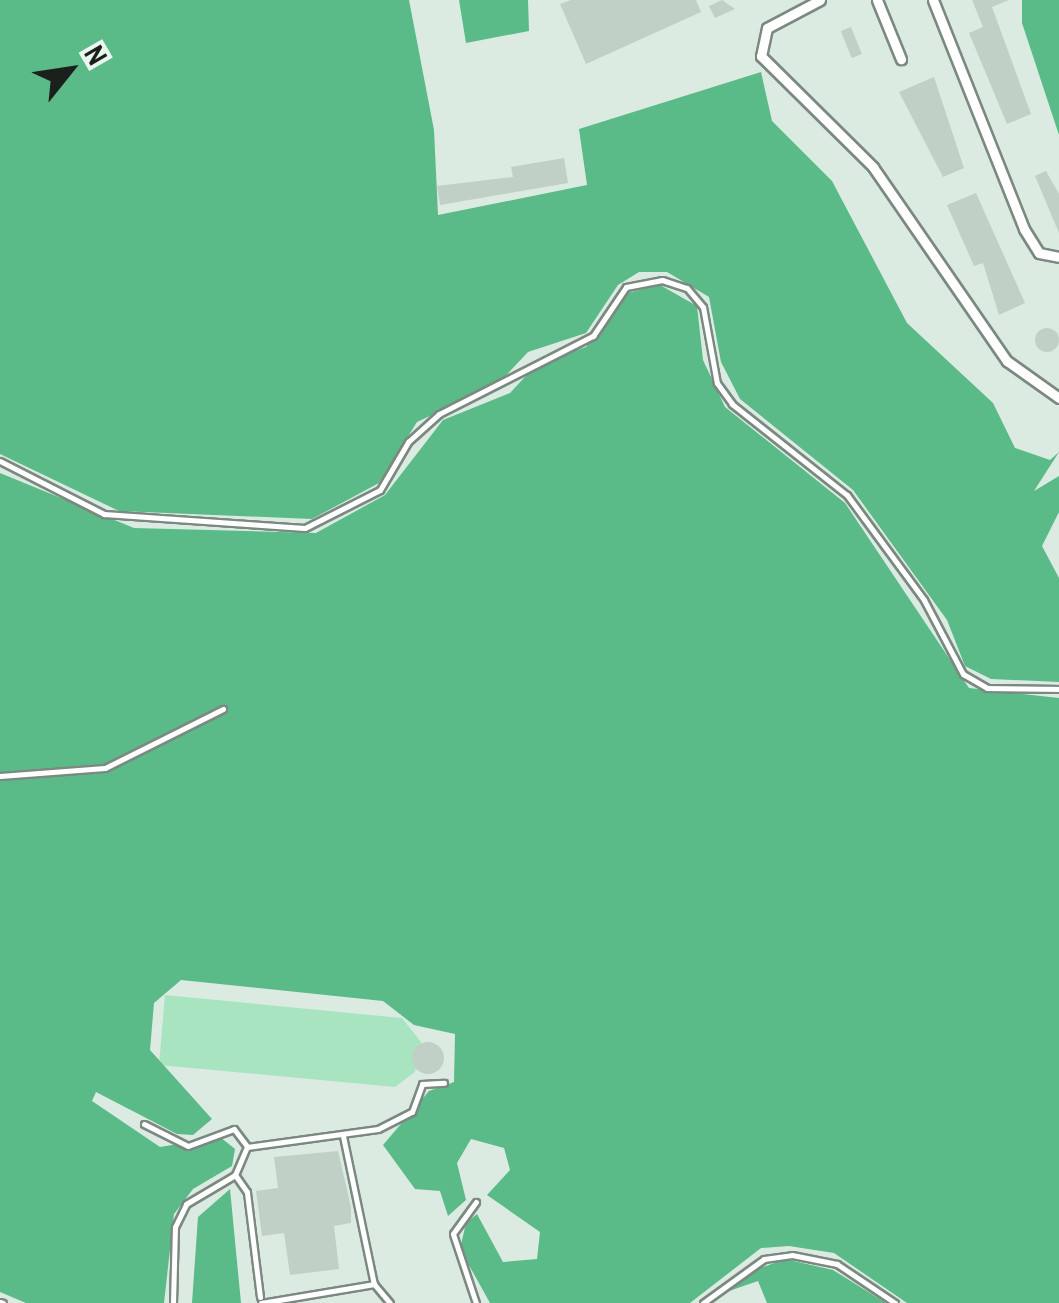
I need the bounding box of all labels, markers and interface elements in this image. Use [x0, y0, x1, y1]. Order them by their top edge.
north arrow [20, 20, 120, 120]
text: N [75, 38, 117, 72]

